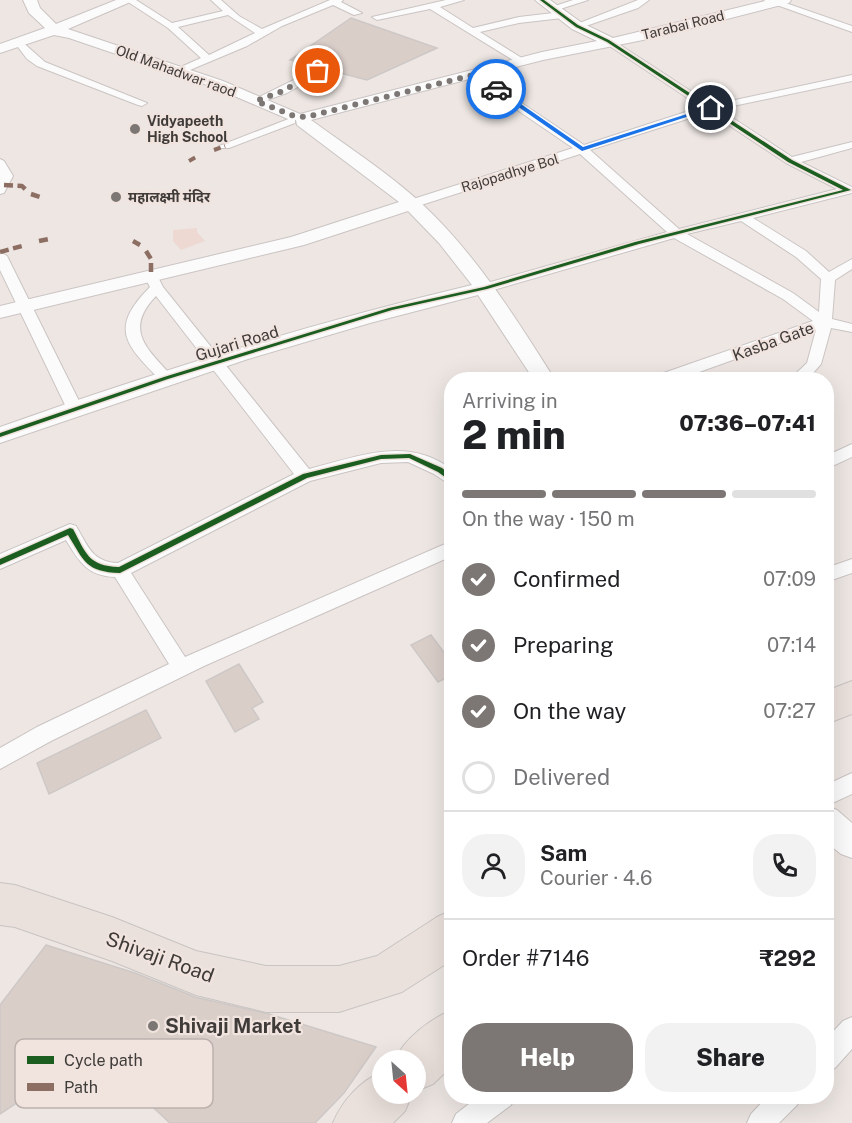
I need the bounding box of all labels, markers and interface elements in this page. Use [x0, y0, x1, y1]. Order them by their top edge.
street label: Tarabai Road [640, 7, 726, 43]
street label: Old Mahadwar raod [114, 42, 238, 100]
pin [292, 45, 343, 96]
icon: bag [301, 54, 334, 87]
courier [466, 59, 526, 119]
icon: car [480, 73, 513, 106]
pin [685, 82, 736, 133]
icon: home [694, 91, 727, 124]
place label: Vidyapeeth High School [147, 113, 228, 145]
marker: Vidyapeeth High School [128, 122, 142, 136]
street label: Rajopadhye Bol [459, 151, 561, 195]
place label: महालक्ष्मी मंदिर [128, 189, 211, 205]
marker: महालक्ष्मी मंदिर [109, 190, 123, 204]
street label: Kasba Gate [730, 318, 816, 365]
street label: Gujari Road [193, 322, 281, 365]
text: Arriving in [462, 389, 557, 413]
text: 07:36–07:41 [679, 410, 816, 436]
text: 2 min [462, 412, 566, 458]
text: On the way · 150 m [462, 507, 634, 531]
icon: check [462, 563, 495, 596]
text: Confirmed [513, 566, 620, 592]
text: 07:09 [763, 567, 816, 591]
icon: check [462, 629, 495, 662]
text: Preparing [513, 632, 614, 658]
text: 07:14 [767, 633, 816, 657]
icon: check [462, 695, 495, 728]
text: On the way [513, 698, 626, 724]
text: 07:27 [763, 699, 816, 723]
text: Delivered [513, 764, 610, 790]
button: person [462, 834, 525, 897]
button: phone [753, 834, 816, 897]
text: Sam [540, 840, 587, 866]
text: Courier · 4.6 [540, 866, 652, 890]
street label: Shivaji Road [103, 926, 217, 988]
text: Order #7146 [462, 945, 589, 971]
text: ₹292 [759, 945, 816, 971]
place label: Shivaji Market [165, 1014, 302, 1038]
marker: Shivaji Market [146, 1019, 160, 1033]
button: Help [462, 1023, 633, 1092]
button: Share [645, 1023, 816, 1092]
legend [15, 1039, 213, 1108]
north arrow [372, 1050, 426, 1104]
map controls [372, 1050, 426, 1104]
text: Cycle path [64, 1051, 143, 1070]
text: Path [64, 1078, 98, 1097]

